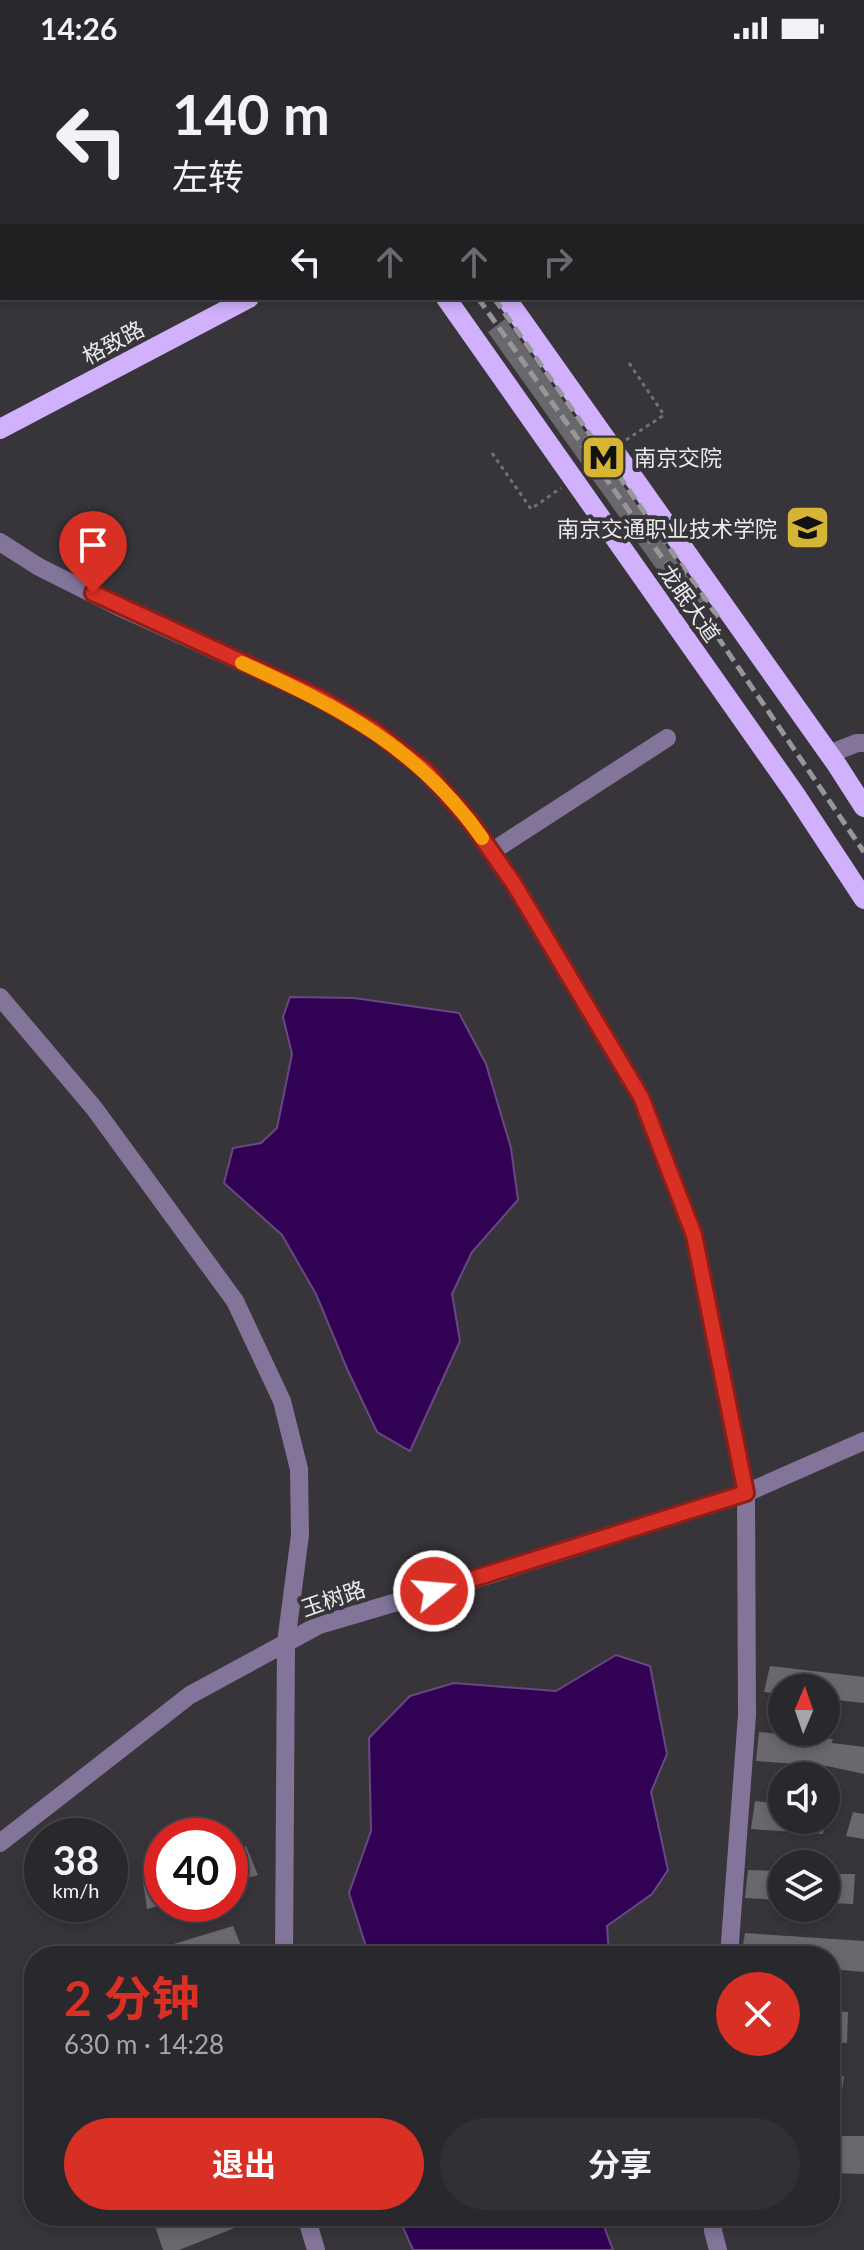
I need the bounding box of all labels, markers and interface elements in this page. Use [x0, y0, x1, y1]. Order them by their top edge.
text: 14:26 [40, 10, 117, 46]
text: 140 m [172, 80, 330, 147]
icon: left [40, 88, 144, 192]
text: 左转 [172, 154, 244, 198]
icon: left [284, 240, 328, 284]
icon: ahead [368, 240, 412, 284]
icon: ahead [452, 240, 496, 284]
icon: right [536, 240, 580, 284]
street label: 格致路 [78, 315, 148, 369]
metro station icon: 南京交院 [579, 433, 627, 481]
place label: 南京交院 [634, 444, 722, 471]
school or university icon: 南京交通职业技术学院 [784, 504, 832, 552]
pin [59, 511, 127, 593]
place label: 南京交通职业技术学院 [557, 515, 777, 542]
icon: arrive [71, 523, 115, 567]
street label: 龙眠大道 [654, 559, 726, 647]
position arrow [392, 1549, 476, 1633]
street label: 玉树路 [297, 1574, 369, 1622]
north arrow [768, 1674, 840, 1746]
map controls [768, 1674, 840, 1922]
button: sound [768, 1762, 840, 1834]
speed limit sign: 40 [144, 1818, 248, 1922]
text: 38 [53, 1836, 99, 1884]
button: layers [768, 1850, 840, 1922]
text: km/h [53, 1878, 99, 1902]
text: 2 分钟 [64, 1969, 200, 2026]
button: close [716, 1972, 800, 2056]
text: 630 m · 14:28 [64, 2028, 224, 2060]
button: 退出 [64, 2118, 424, 2210]
button: 分享 [440, 2118, 800, 2210]

